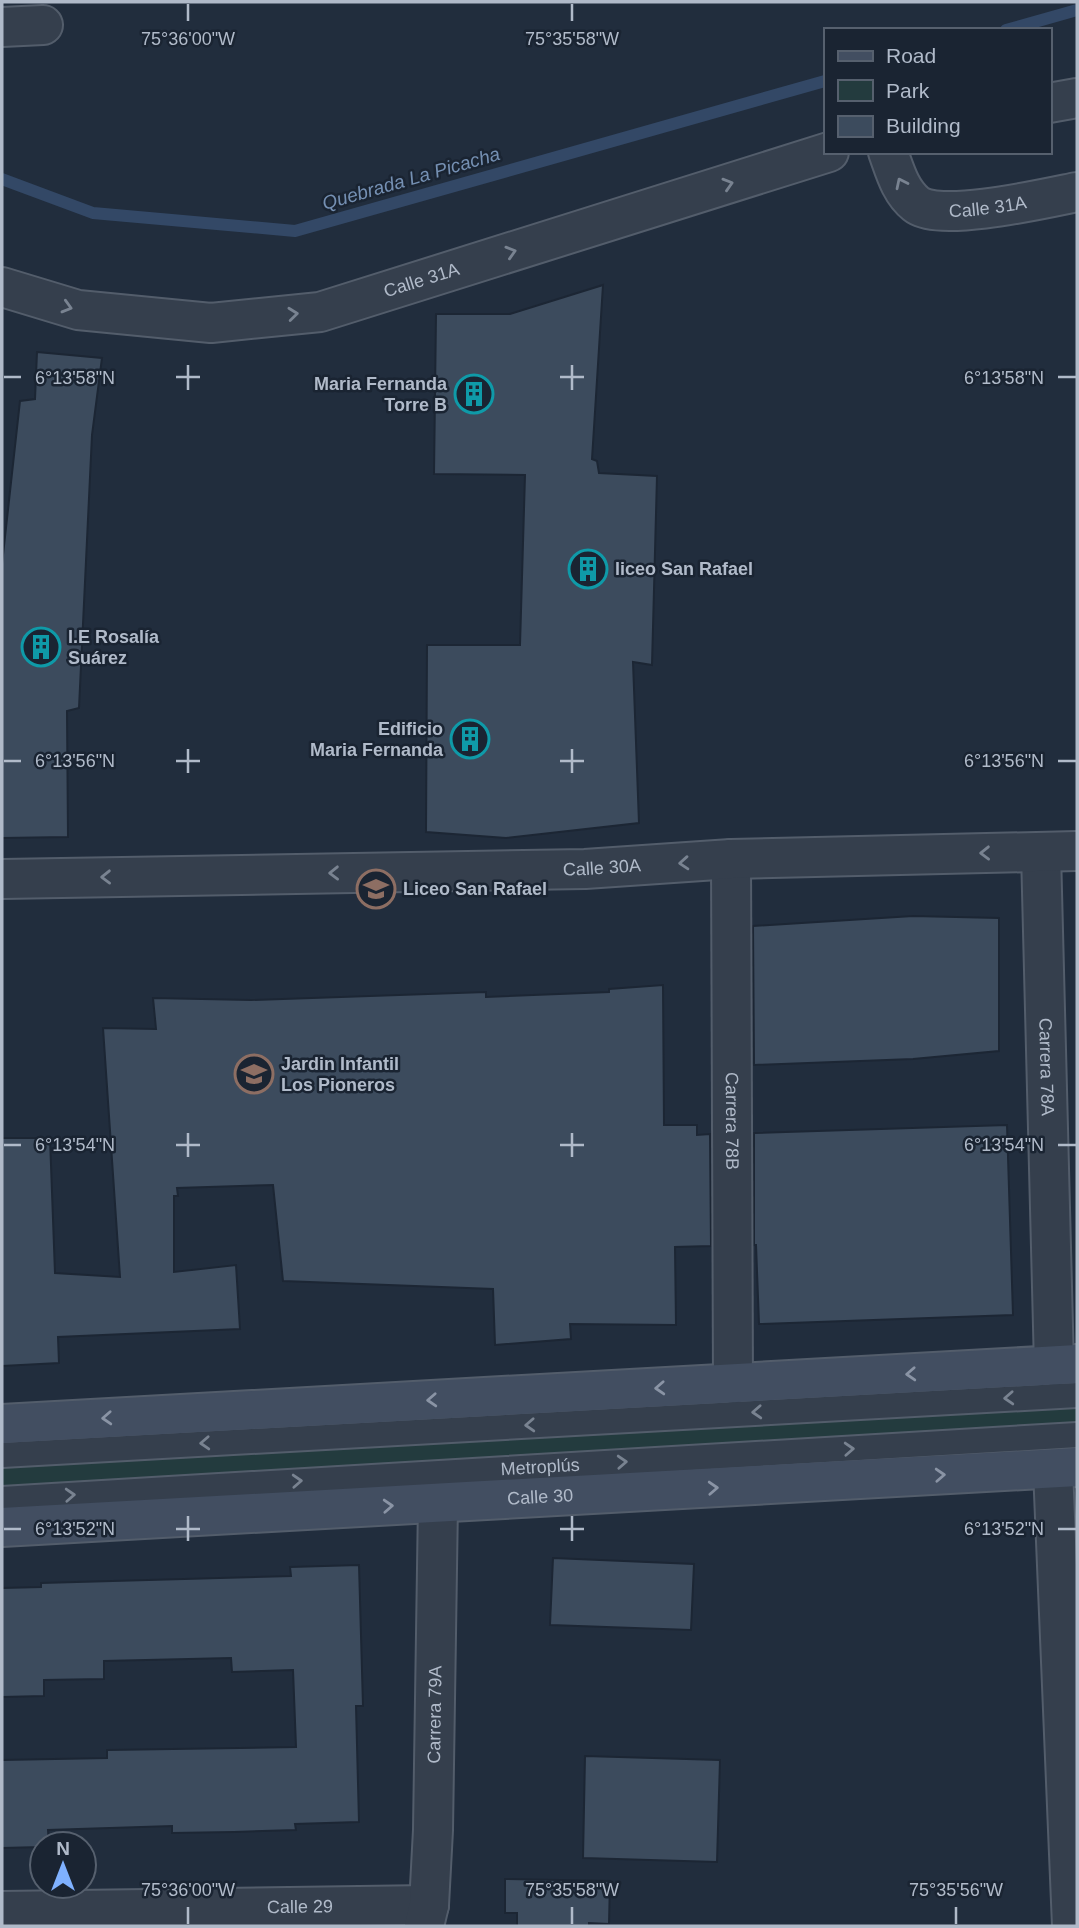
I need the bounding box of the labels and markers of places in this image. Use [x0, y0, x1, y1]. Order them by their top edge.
building icon: Maria Fernanda Torre B [453, 373, 495, 415]
place label: Maria Fernanda Torre B [314, 374, 448, 415]
building icon: liceo San Rafael [567, 548, 609, 590]
place label: liceo San Rafael [615, 559, 753, 579]
building icon: I.E Rosalía Suárez [20, 626, 62, 668]
place label: I.E Rosalía Suárez [68, 627, 160, 668]
building icon: Edificio Maria Fernanda [449, 718, 491, 760]
place label: Edificio Maria Fernanda [310, 719, 444, 760]
school or university icon: Liceo San Rafael [355, 868, 397, 910]
place label: Liceo San Rafael [403, 879, 547, 899]
school or university icon: Jardin Infantil Los Pioneros [233, 1053, 275, 1095]
place label: Jardin Infantil Los Pioneros [281, 1054, 399, 1095]

